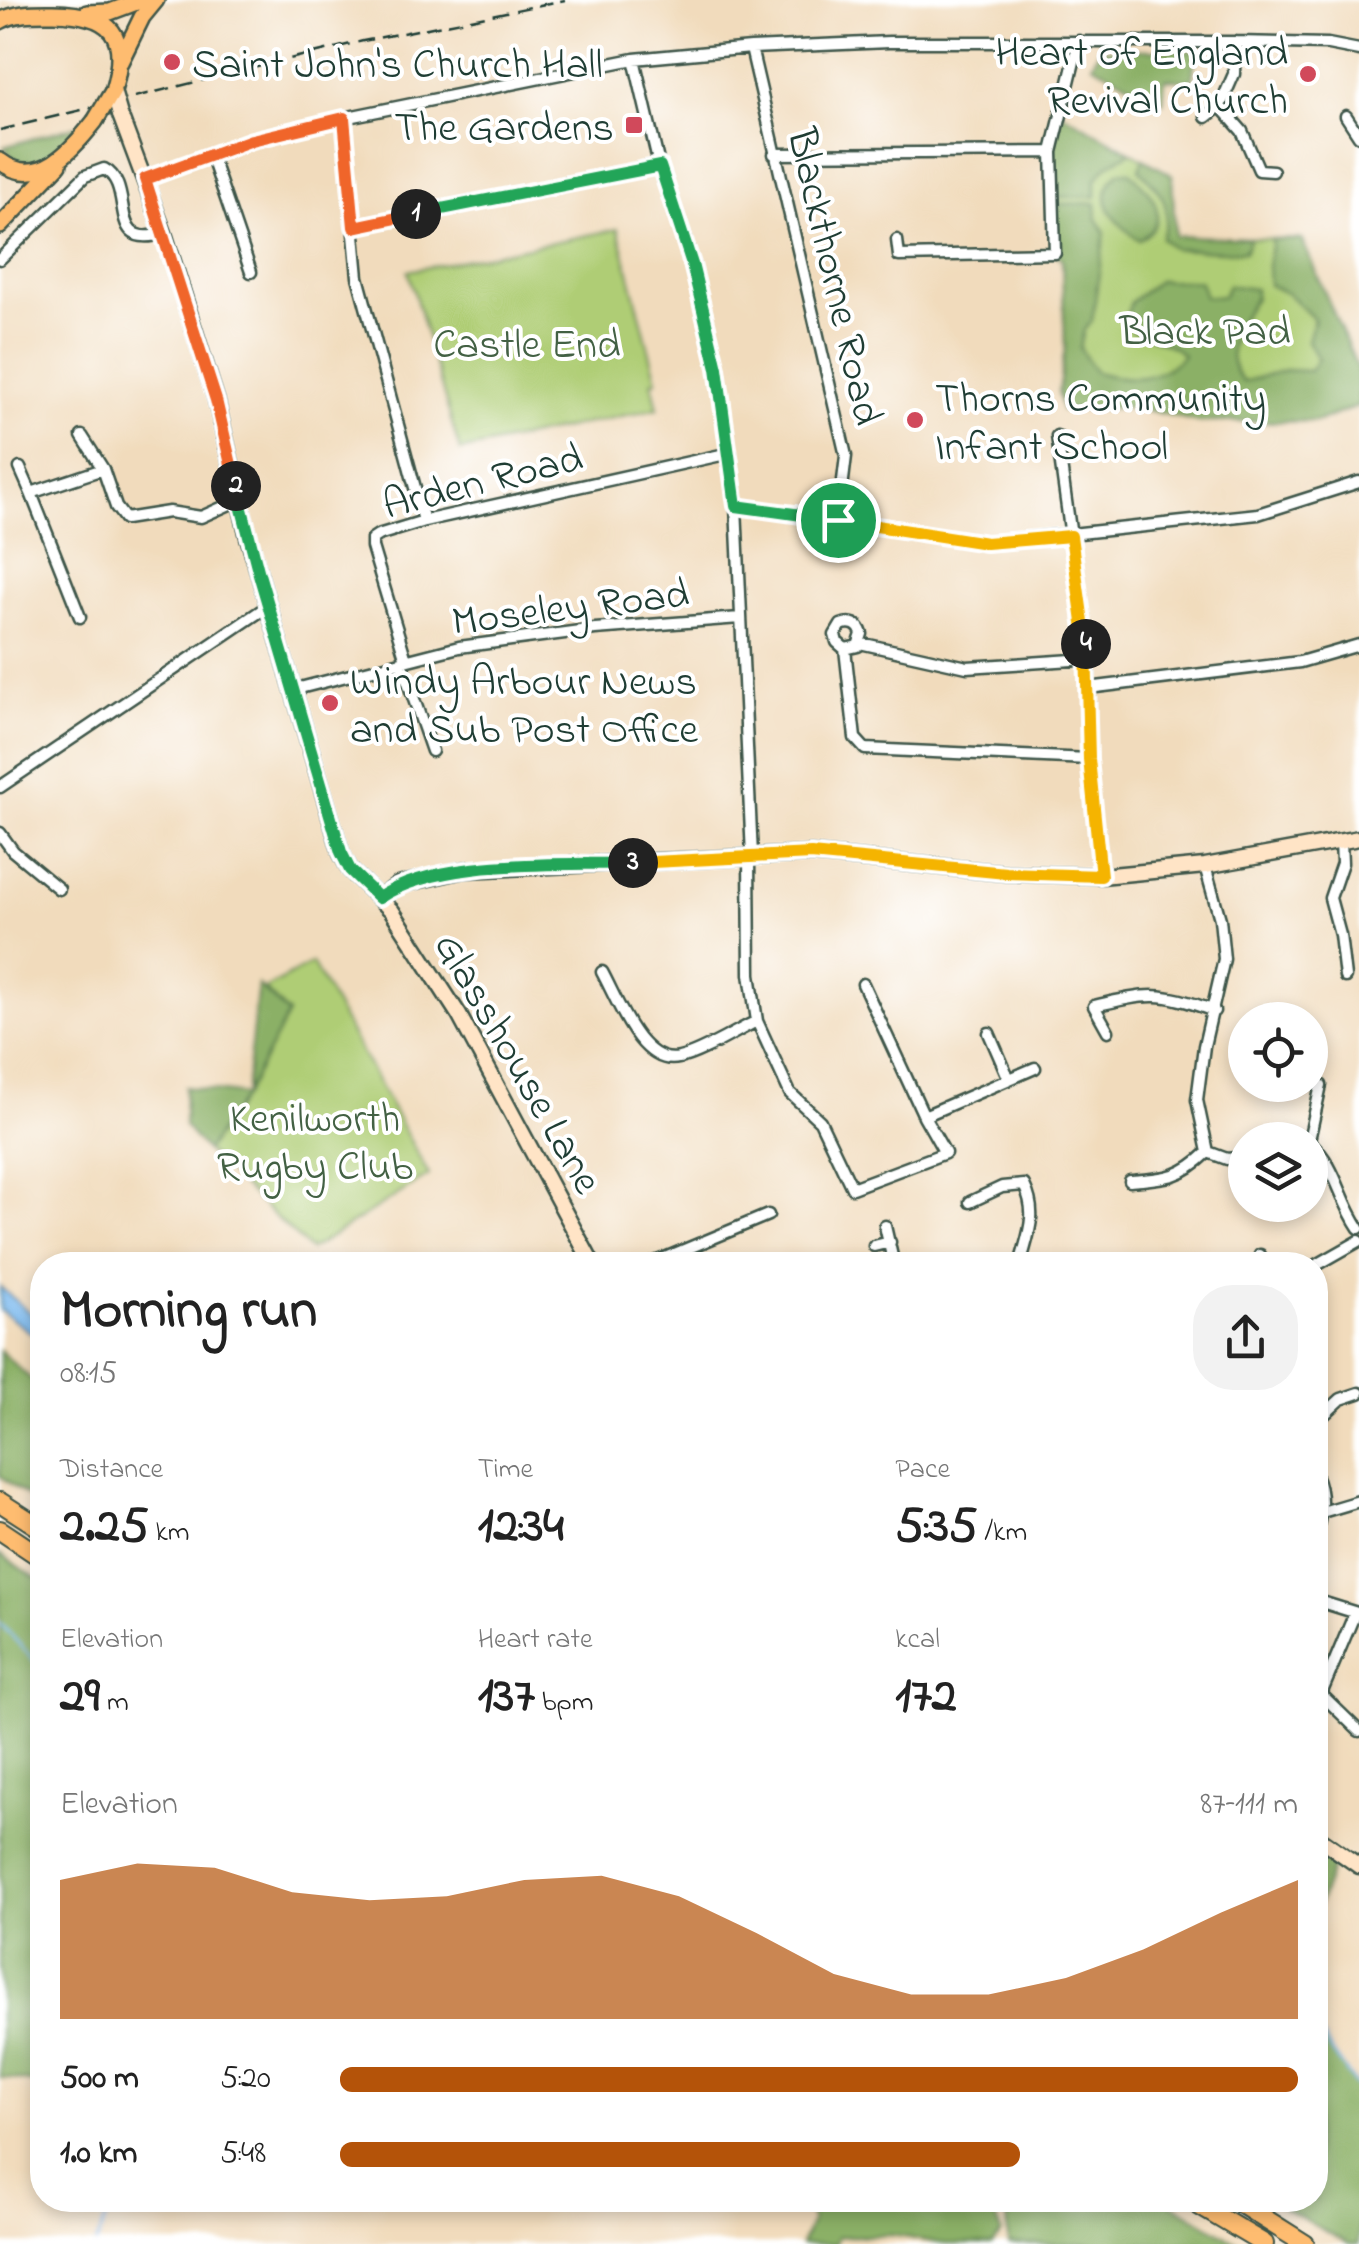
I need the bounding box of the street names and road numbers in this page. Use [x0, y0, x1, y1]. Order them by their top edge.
street label: Blackthorne Road [769, 122, 896, 431]
street label: Arden Road [377, 429, 589, 538]
street label: Moseley Road [448, 565, 693, 654]
street label: Glasshouse Lane [416, 922, 616, 1207]

